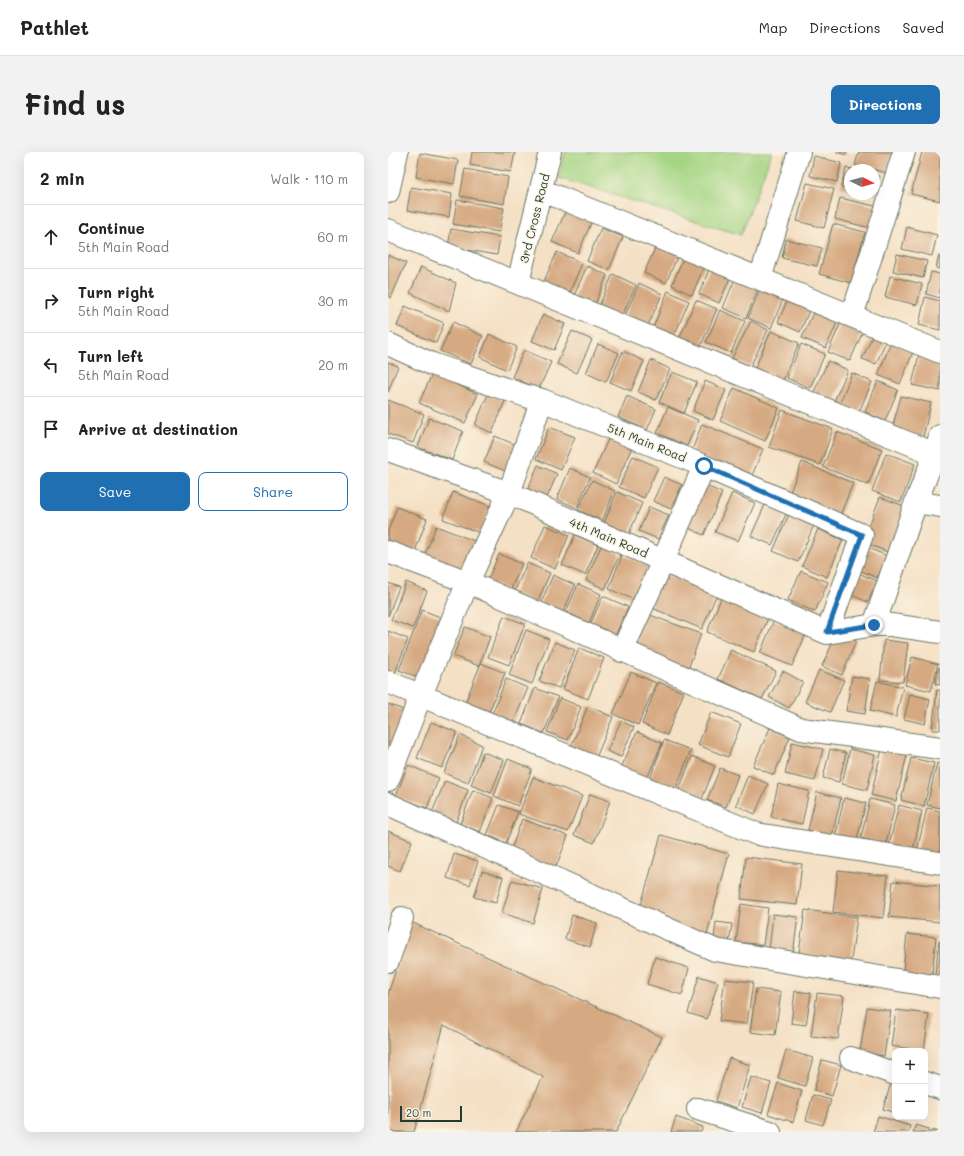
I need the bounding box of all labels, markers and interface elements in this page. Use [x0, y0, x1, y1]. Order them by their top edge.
text: Pathlet [20, 15, 89, 40]
text: Map [759, 18, 787, 37]
text: Directions [809, 18, 880, 37]
text: Saved [902, 18, 944, 37]
button: Directions [831, 85, 940, 124]
text: Find us [24, 86, 125, 122]
north arrow [844, 164, 880, 200]
text: 2 min [40, 167, 85, 189]
text: Walk · 110 m [270, 170, 348, 187]
street label: 3rd Cross Road [515, 171, 553, 264]
text: Continue [78, 218, 145, 238]
icon: ahead [40, 226, 62, 248]
text: 60 m [318, 228, 348, 245]
text: 5th Main Road [78, 238, 169, 255]
text: Turn right [78, 282, 155, 302]
icon: right [40, 290, 62, 312]
text: 30 m [318, 292, 348, 309]
text: 5th Main Road [78, 302, 169, 319]
text: Turn left [78, 346, 143, 366]
icon: left [40, 354, 62, 376]
text: 20 m [318, 356, 348, 373]
text: 5th Main Road [78, 366, 169, 383]
icon: arrive [40, 418, 62, 440]
text: Arrive at destination [78, 419, 238, 439]
street label: 5th Main Road [605, 419, 689, 465]
route start [695, 457, 713, 475]
button: Save [40, 472, 190, 511]
button: Share [198, 472, 348, 511]
street label: 4th Main Road [567, 513, 651, 561]
route end [865, 616, 883, 634]
map controls [892, 1048, 928, 1120]
button: + [892, 1048, 928, 1084]
button: − [892, 1084, 928, 1120]
scale bar [400, 1104, 462, 1123]
text: 20 m [406, 1105, 431, 1120]

